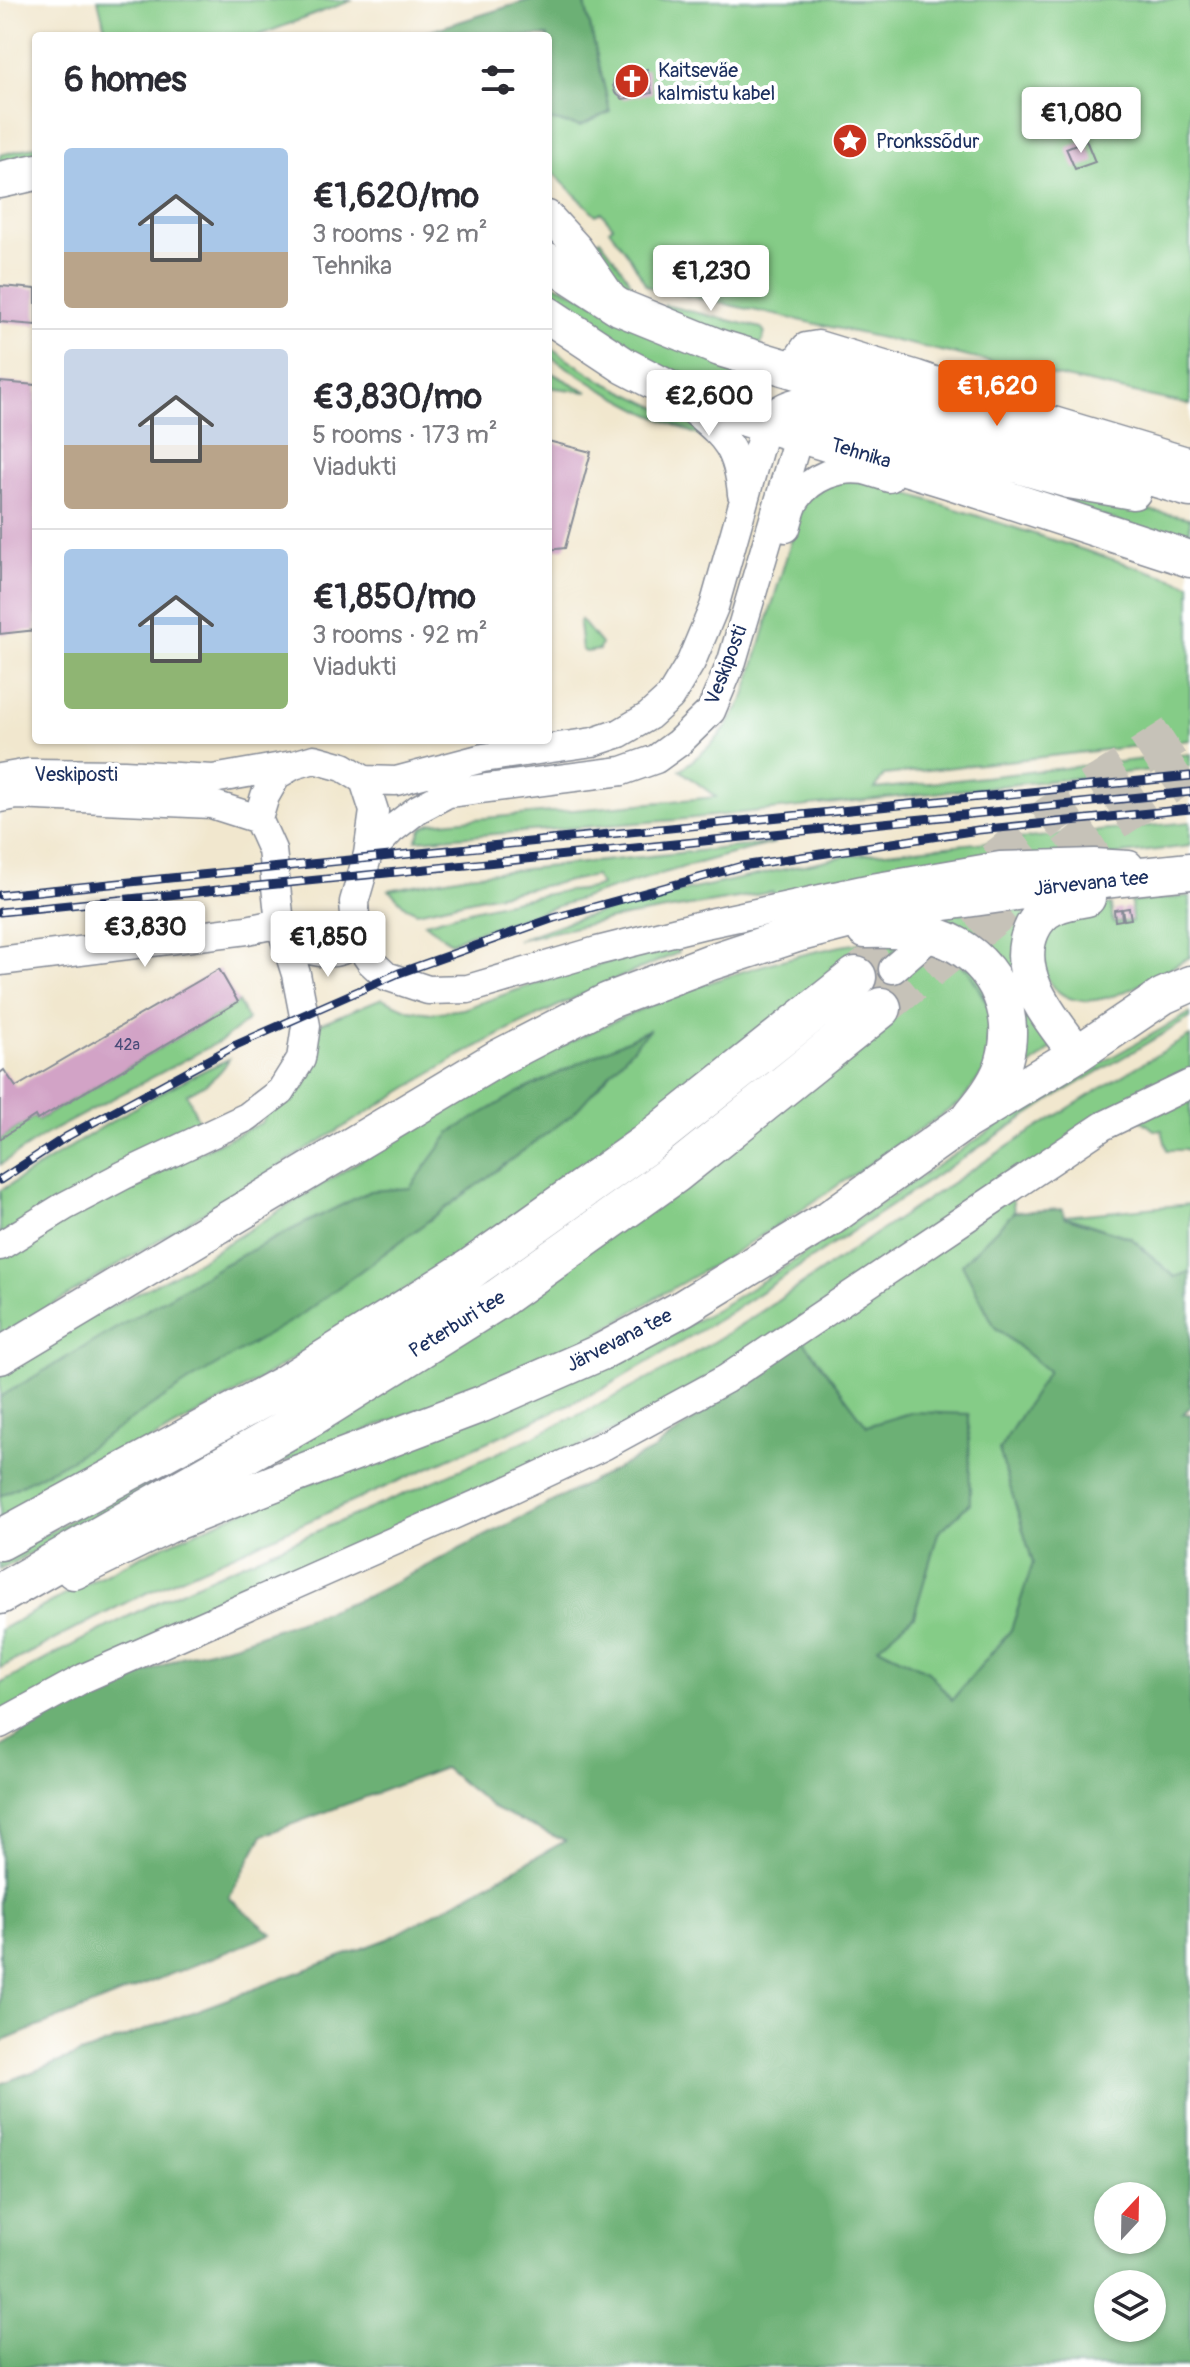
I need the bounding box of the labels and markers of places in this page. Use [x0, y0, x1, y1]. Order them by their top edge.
place label: Kaitseväe kalmistu kabel [658, 58, 775, 106]
church icon: Kaitseväe kalmistu kabel [613, 62, 651, 100]
pin: €1,080 [1016, 87, 1146, 155]
place icon: Pronkssõdur [831, 122, 869, 160]
place label: Pronkssõdur [876, 129, 979, 154]
pin: €1,230 [646, 245, 776, 313]
pin: €1,620 [932, 360, 1062, 428]
pin: €2,600 [644, 370, 774, 438]
pin: €3,830 [80, 901, 210, 969]
pin: €1,850 [263, 911, 393, 979]

